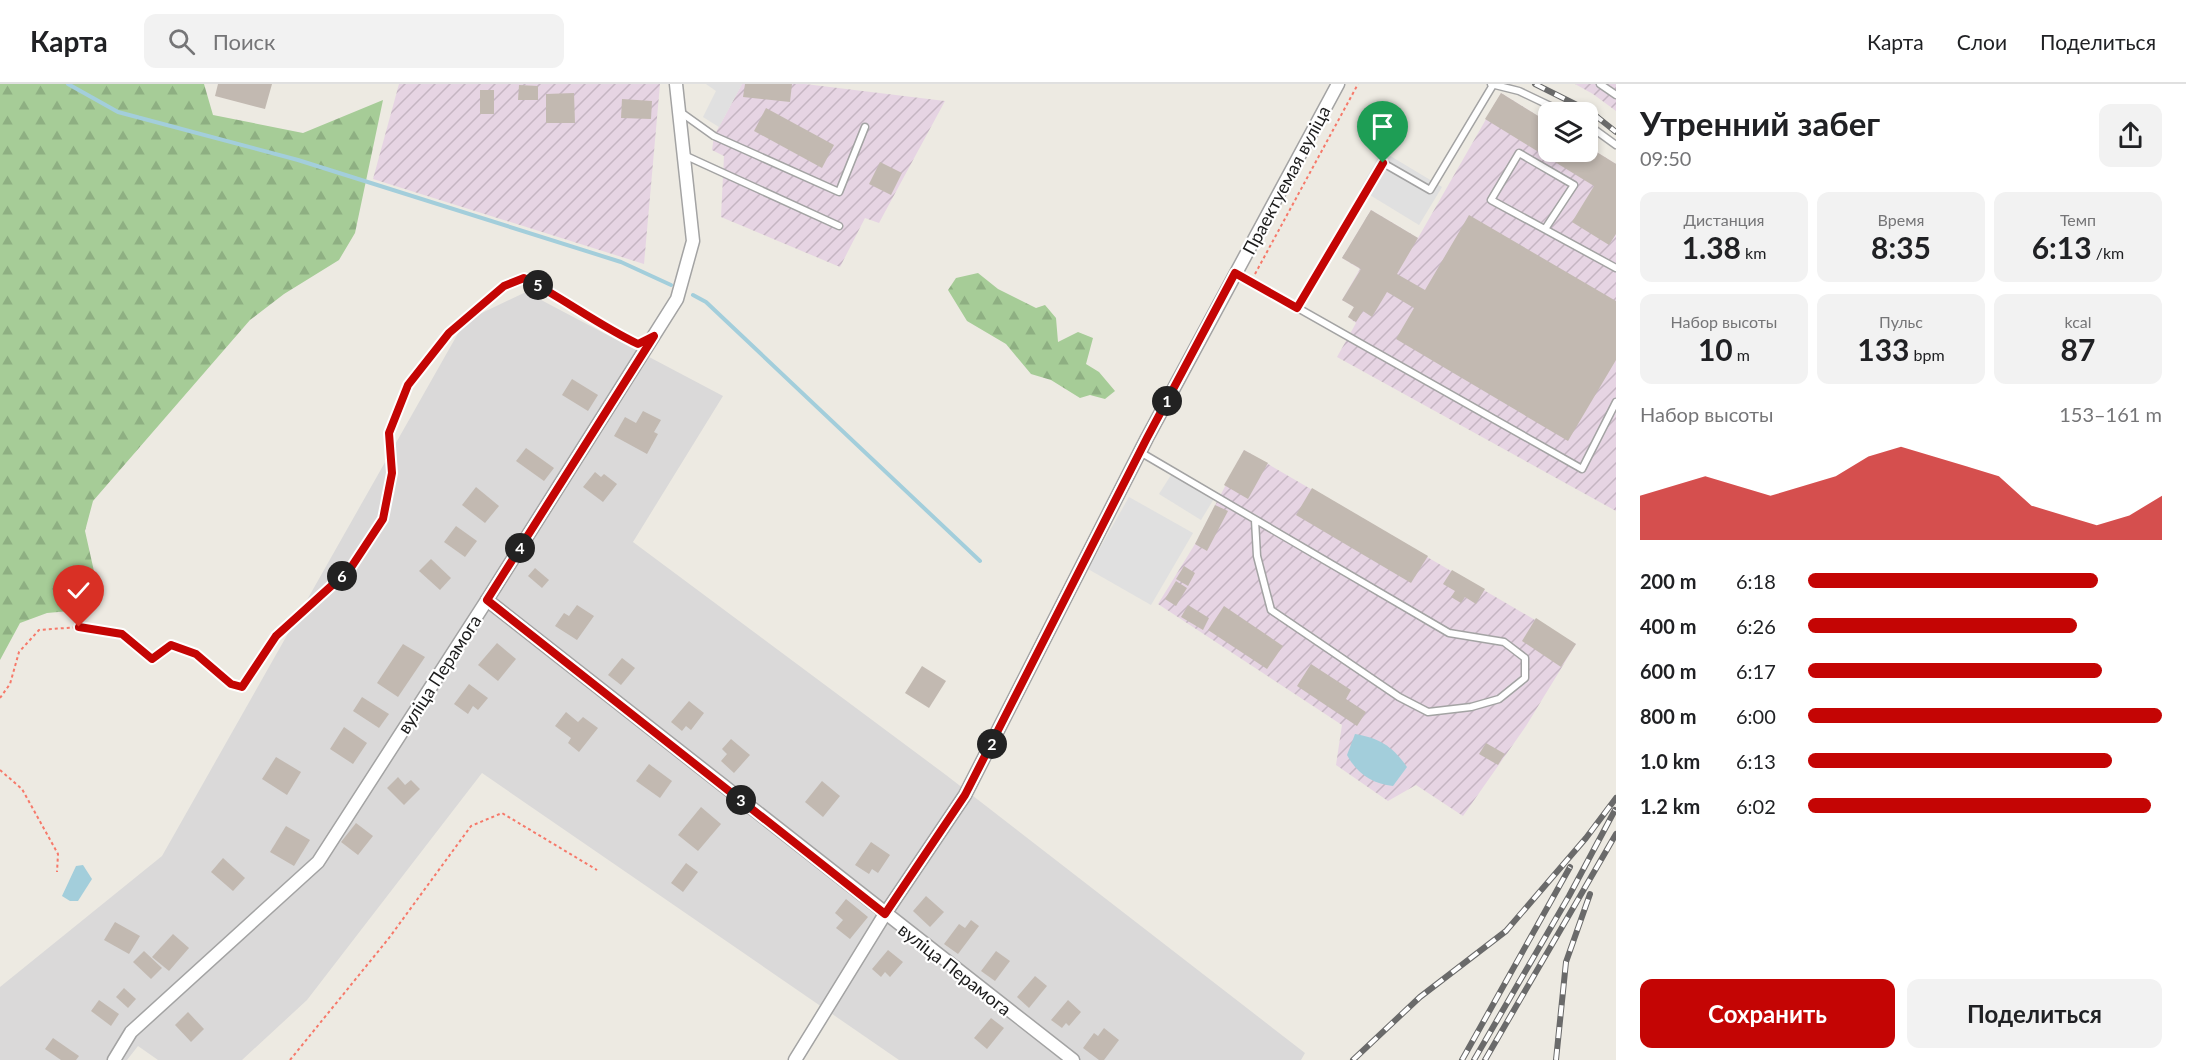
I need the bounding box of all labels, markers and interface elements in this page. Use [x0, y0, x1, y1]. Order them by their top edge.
search box [144, 14, 564, 68]
text: Карта [30, 24, 108, 58]
icon: search [165, 25, 198, 58]
text: Поиск [213, 28, 276, 55]
text: Карта [1867, 29, 1924, 54]
text: Слои [1957, 29, 2007, 54]
text: Поделиться [2040, 29, 2156, 54]
pin [1357, 101, 1408, 163]
street label: Праектуемая вуліца [1237, 102, 1335, 258]
map controls [1538, 102, 1598, 162]
button: layers [1538, 102, 1598, 162]
text: Утренний забег [1640, 103, 1880, 143]
button: share [2099, 104, 2162, 167]
icon: arrive [1366, 110, 1399, 143]
text: 09:50 [1640, 146, 1691, 170]
text: Дистанция [1683, 210, 1765, 229]
text: Время [1878, 210, 1924, 229]
text: Темп [2060, 210, 2096, 229]
text: 1.38 [1682, 229, 1741, 265]
text: 8:35 [1871, 229, 1931, 265]
text: 6:13 [2032, 229, 2092, 265]
text: km [1741, 243, 1766, 262]
text: /km [2092, 243, 2124, 262]
pin: 5 [523, 270, 553, 300]
text: 5 [533, 275, 543, 294]
text: Набор высоты [1671, 312, 1777, 331]
text: Пульс [1879, 312, 1923, 331]
text: kcal [2064, 312, 2092, 331]
text: 10 [1698, 331, 1733, 367]
text: 133 [1857, 331, 1910, 367]
text: 87 [2061, 331, 2095, 367]
text: m [1733, 345, 1750, 364]
text: bpm [1910, 345, 1945, 364]
pin: 1 [1152, 386, 1182, 416]
text: 1 [1162, 391, 1172, 410]
text: Набор высоты [1640, 402, 1773, 426]
text: 153–161 m [2059, 402, 2162, 426]
pin: 4 [505, 533, 535, 563]
text: 4 [515, 538, 525, 557]
pin: 6 [327, 561, 357, 591]
pin [53, 565, 104, 627]
text: 6 [337, 566, 347, 585]
text: 200 m [1640, 569, 1696, 593]
text: 6:18 [1736, 569, 1776, 593]
icon: check [62, 574, 95, 607]
street label: вуліца Перамога [392, 611, 486, 737]
text: 400 m [1640, 614, 1696, 638]
text: 6:26 [1736, 614, 1776, 638]
text: 600 m [1640, 659, 1696, 683]
text: 6:17 [1736, 659, 1776, 683]
text: 800 m [1640, 704, 1696, 728]
text: 6:00 [1736, 704, 1776, 728]
pin: 2 [977, 729, 1007, 759]
text: 2 [987, 734, 997, 753]
text: 1.0 km [1640, 749, 1700, 773]
text: 6:13 [1736, 749, 1776, 773]
pin: 3 [726, 785, 756, 815]
text: 3 [736, 790, 746, 809]
text: 1.2 km [1640, 794, 1700, 818]
text: 6:02 [1736, 794, 1776, 818]
street label: вуліца Перамога [894, 918, 1016, 1020]
button: Сохранить [1640, 979, 1895, 1048]
button: Поделиться [1907, 979, 2162, 1048]

